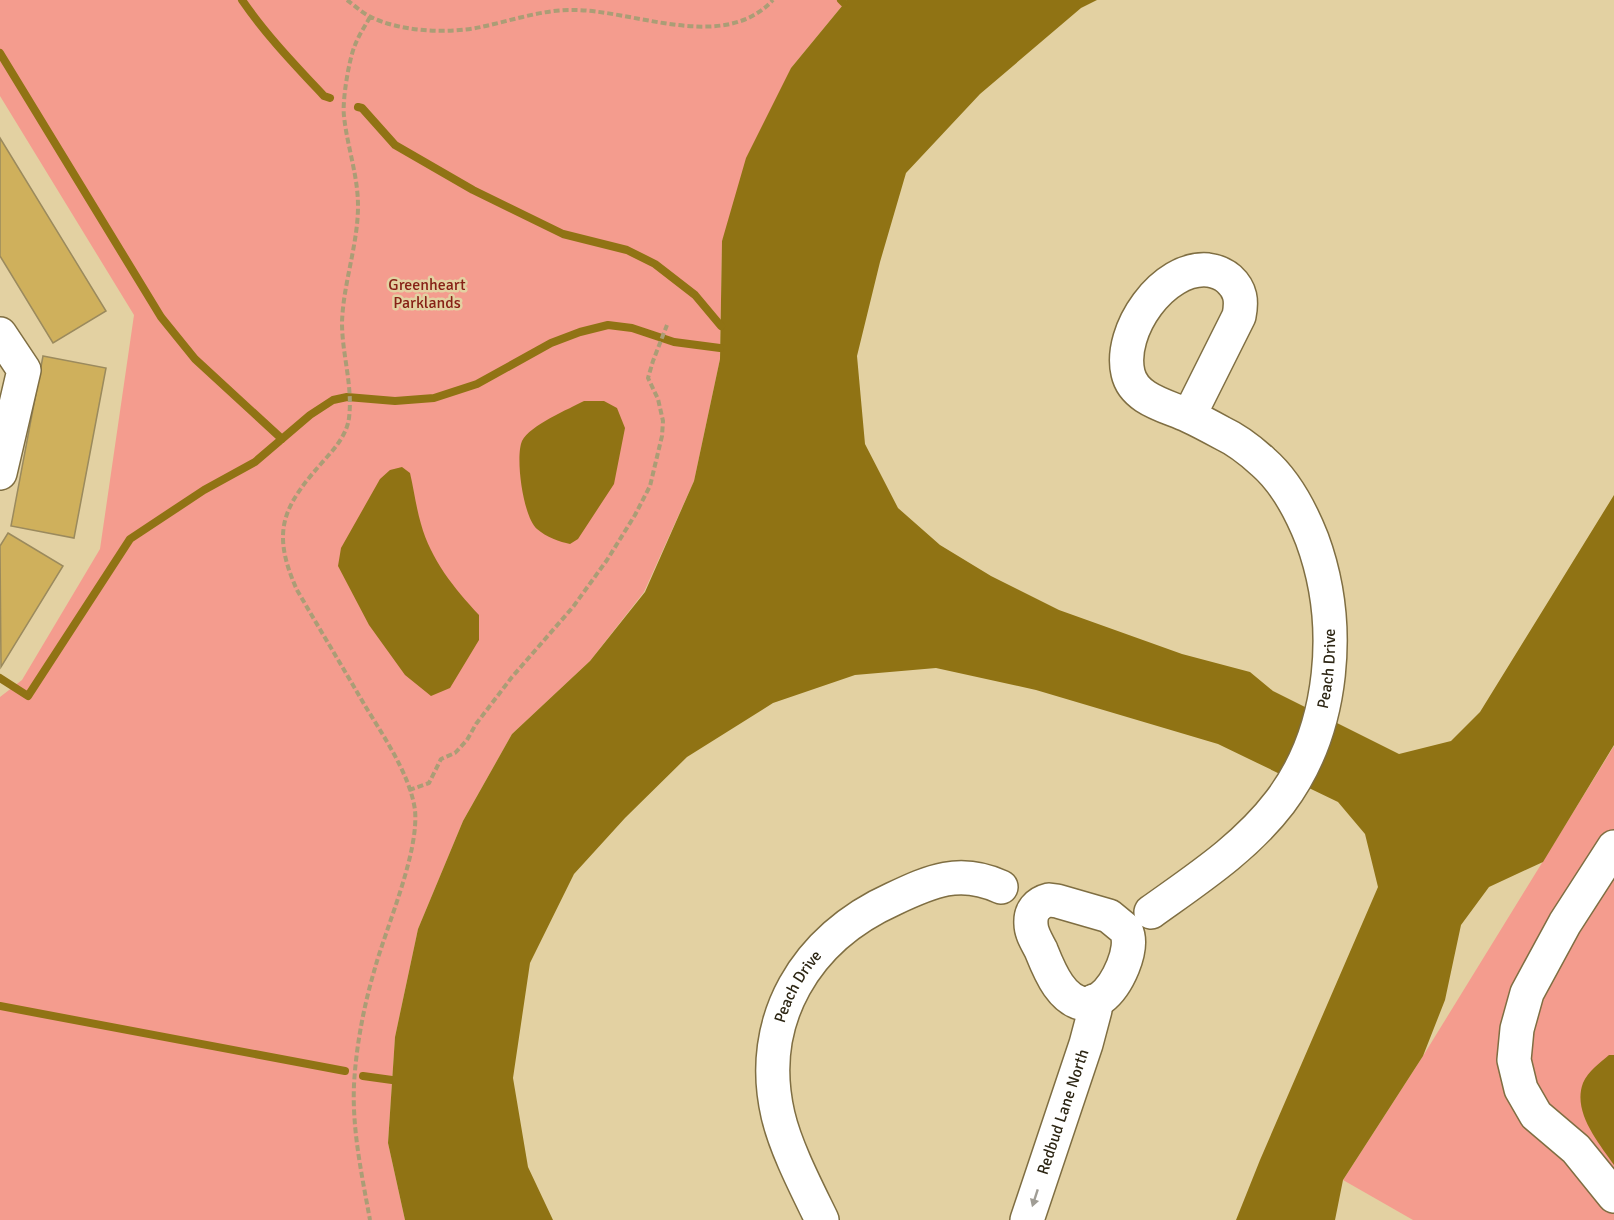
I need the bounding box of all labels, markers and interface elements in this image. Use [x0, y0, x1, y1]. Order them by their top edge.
park label: Greenheart Parklands [388, 275, 466, 313]
street label: Peach Drive [1313, 628, 1340, 710]
street label: Peach Drive [770, 946, 826, 1025]
street label: Redbud Lane North [1033, 1046, 1094, 1177]
one-way arrow [1029, 1189, 1039, 1207]

